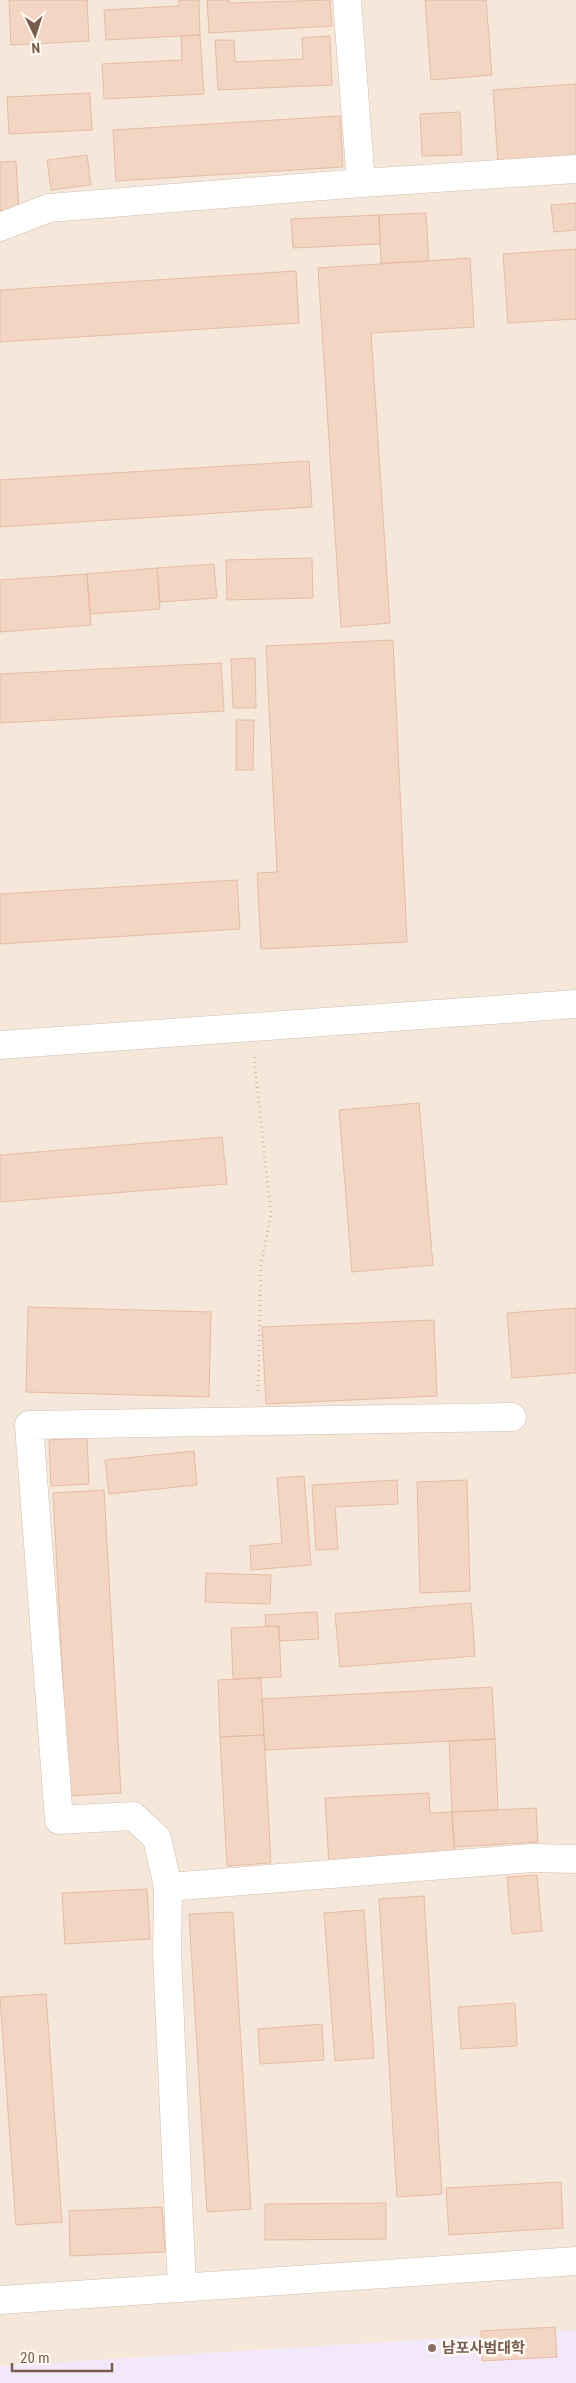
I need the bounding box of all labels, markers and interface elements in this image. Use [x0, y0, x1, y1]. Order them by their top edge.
north arrow [10, 10, 60, 60]
text: N [31, 40, 41, 56]
place label: 남포사범대학 [442, 2339, 525, 2357]
scale bar [12, 2340, 112, 2372]
marker: 남포사범대학 [426, 2342, 438, 2354]
text: 20 m [20, 2349, 50, 2367]

